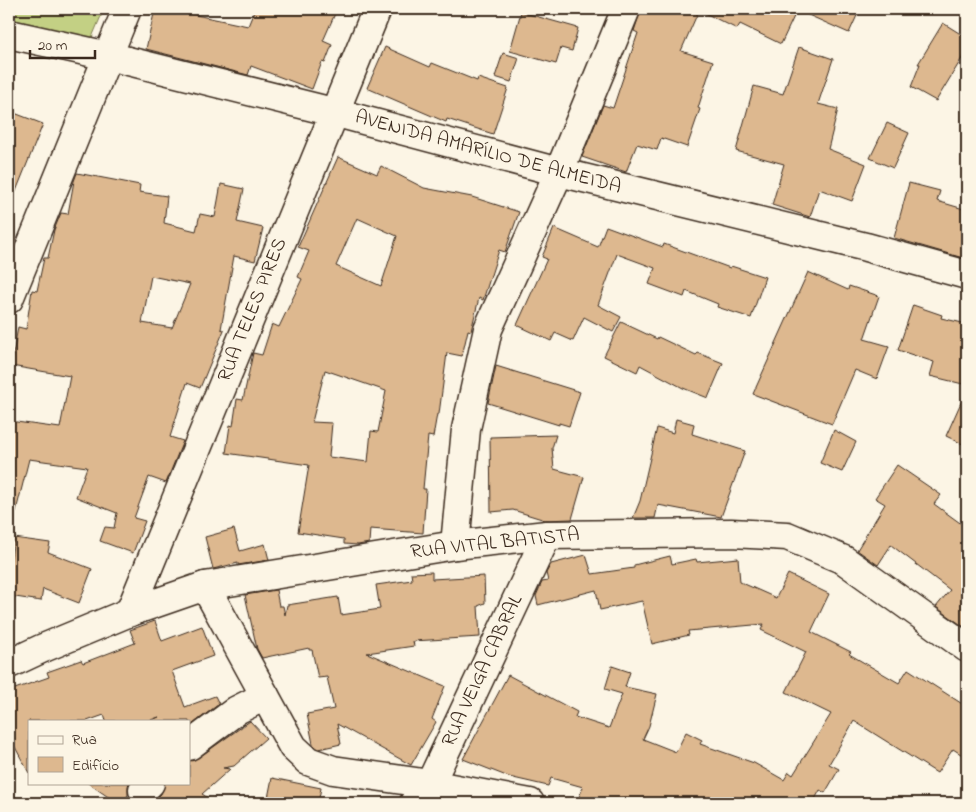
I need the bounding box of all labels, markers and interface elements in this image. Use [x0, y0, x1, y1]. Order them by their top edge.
scale bar [30, 28, 95, 60]
text: 20 m [38, 35, 68, 57]
street label: AVENIDA AMARÍLIO DE ALMEIDA [352, 103, 624, 203]
street label: RUA TELES PIRES [211, 233, 295, 386]
street label: RUA VITAL BATISTA [409, 521, 581, 567]
street label: RUA VEIGA CABRAL [435, 590, 531, 752]
legend [28, 720, 190, 784]
text: Rua [72, 729, 97, 751]
text: Edifício [72, 755, 119, 777]

